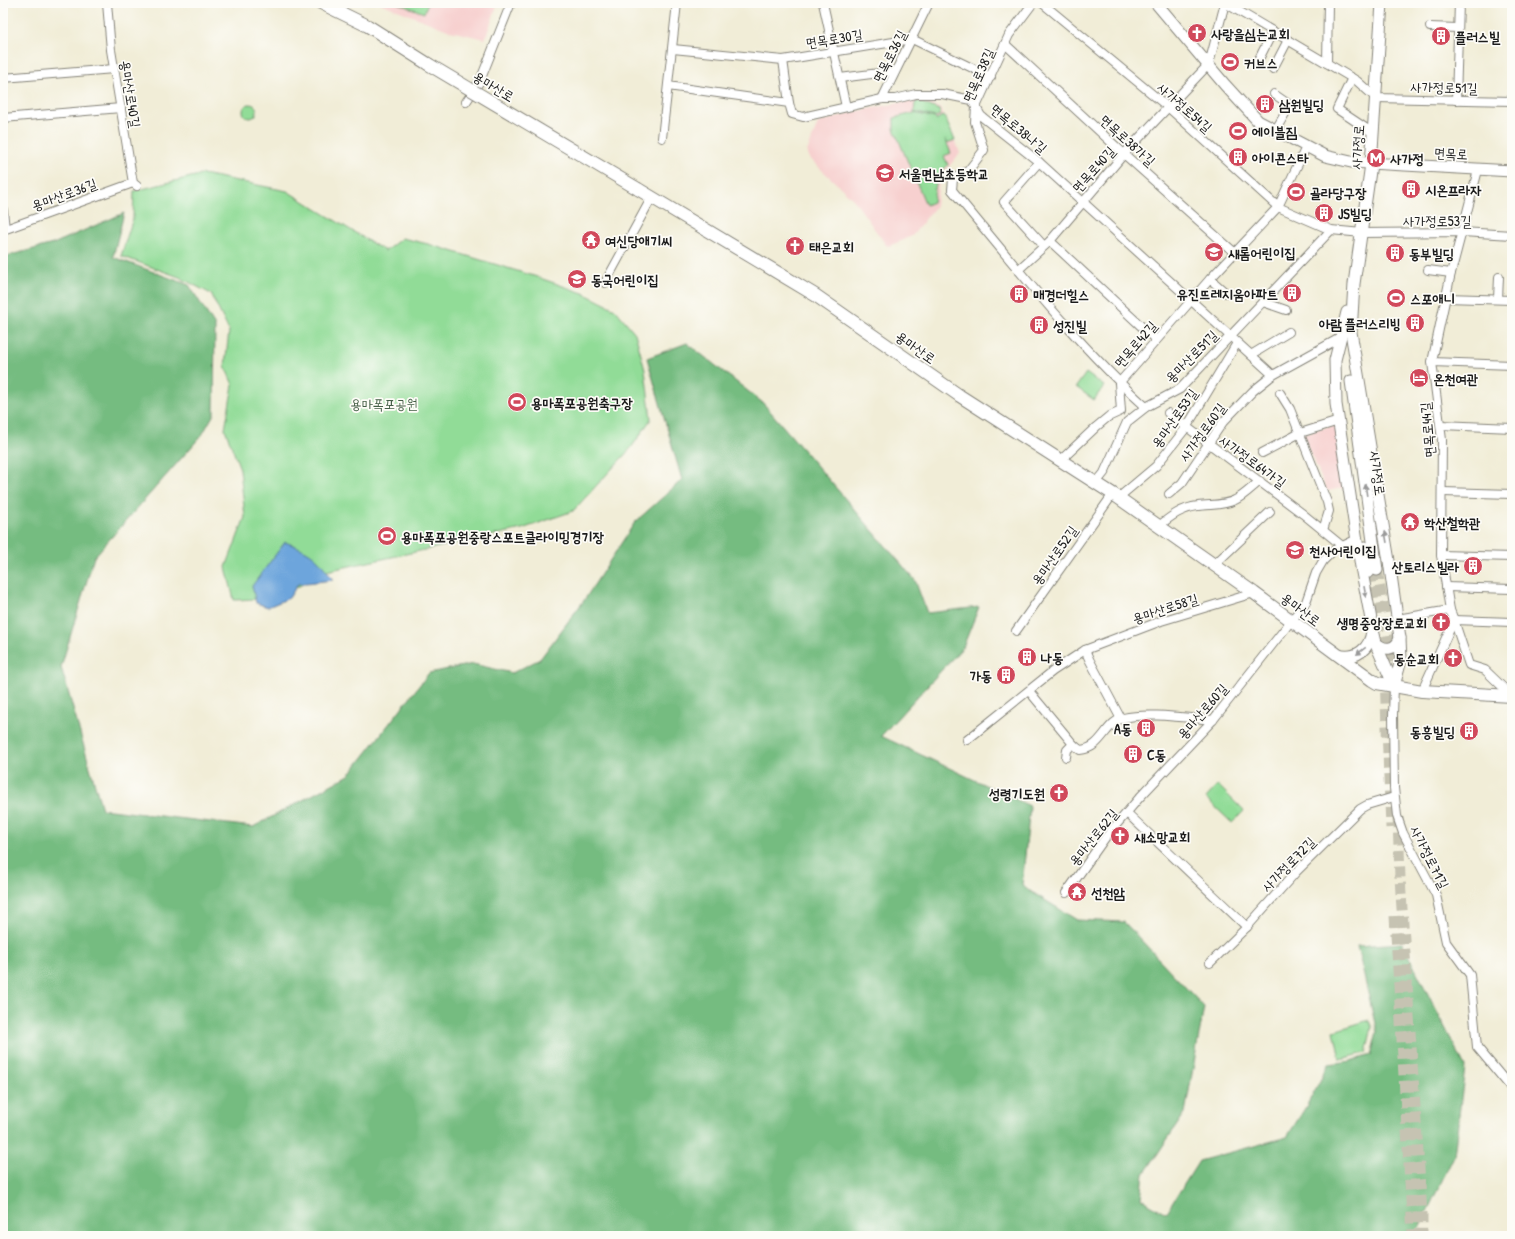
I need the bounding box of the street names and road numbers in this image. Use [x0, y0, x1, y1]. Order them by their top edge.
street label: 면목로30길 [804, 24, 865, 52]
street label: 면목로36길 [868, 26, 911, 86]
street label: 면목로38길 [958, 44, 999, 105]
street label: 용마산로40길 [116, 59, 146, 130]
street label: 용마산로 [470, 66, 518, 106]
street label: 사가정로51길 [1410, 77, 1479, 97]
street label: 사가정로54길 [1153, 78, 1217, 137]
street label: 면목로38나길 [987, 99, 1052, 158]
street label: 면목로38가길 [1096, 110, 1160, 171]
street label: 사가정로 [1346, 124, 1368, 170]
street label: 면목로40길 [1067, 141, 1119, 196]
street label: 면목로 [1434, 143, 1468, 163]
street label: 용마산로36길 [29, 173, 100, 215]
street label: 사가정로53길 [1403, 211, 1472, 230]
street label: 면목로42길 [1109, 316, 1161, 372]
street label: 용마산로51길 [1160, 325, 1222, 387]
street label: 용마산로 [892, 326, 940, 368]
street label: 용마산로53길 [1147, 384, 1202, 452]
street label: 사가정로60길 [1174, 398, 1230, 465]
street label: 면목로44길 [1415, 401, 1439, 459]
street label: 사가정로64가길 [1216, 430, 1291, 492]
street label: 사가정로 [1365, 449, 1391, 497]
street label: 용마산로52길 [1026, 521, 1082, 589]
street label: 용마산로58길 [1130, 588, 1201, 628]
street label: 용마산로 [1277, 588, 1325, 630]
street label: 용마산로60길 [1172, 678, 1232, 743]
street label: 용마산로62길 [1064, 804, 1122, 870]
street label: 사가정로71길 [1406, 822, 1454, 892]
street label: 사가정로72길 [1257, 832, 1320, 896]

